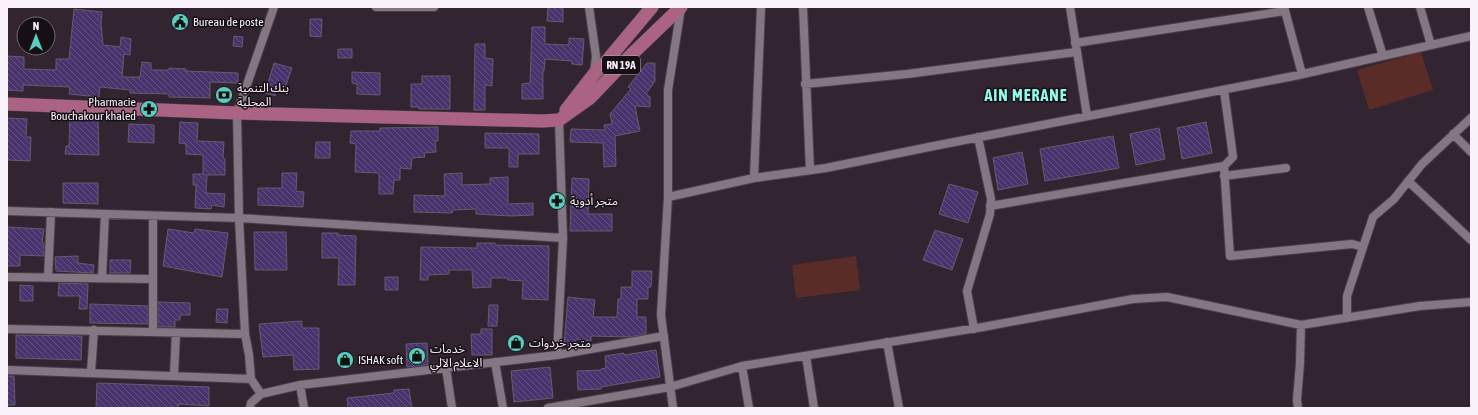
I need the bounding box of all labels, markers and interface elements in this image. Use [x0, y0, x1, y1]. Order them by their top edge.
public building icon: Bureau de poste [170, 12, 190, 32]
place label: Bureau de poste [193, 15, 264, 29]
north arrow [16, 16, 56, 56]
text: N [33, 20, 39, 32]
road number: RN 19A [602, 56, 640, 74]
place label: بنك التنمية المحلية [237, 81, 289, 109]
bank icon: بنك التنمية المحلية [214, 85, 234, 105]
district label: AIN MERANE [983, 86, 1068, 104]
place label: Pharmacie Bouchakour khaled [51, 95, 136, 123]
pharmacy icon: Pharmacie Bouchakour khaled [139, 99, 159, 119]
pharmacy icon: متجر أدوية [547, 191, 567, 211]
place label: متجر أدوية [570, 193, 618, 208]
shop icon: متجر خردوات [506, 333, 526, 353]
place label: متجر خردوات [529, 336, 591, 350]
place label: خدمات الاعلام الآلي [430, 342, 482, 373]
shop icon: خدمات الاعلام الآلي [407, 346, 427, 366]
shop icon: ISHAK soft [335, 350, 355, 370]
place label: ISHAK soft [358, 353, 404, 367]

